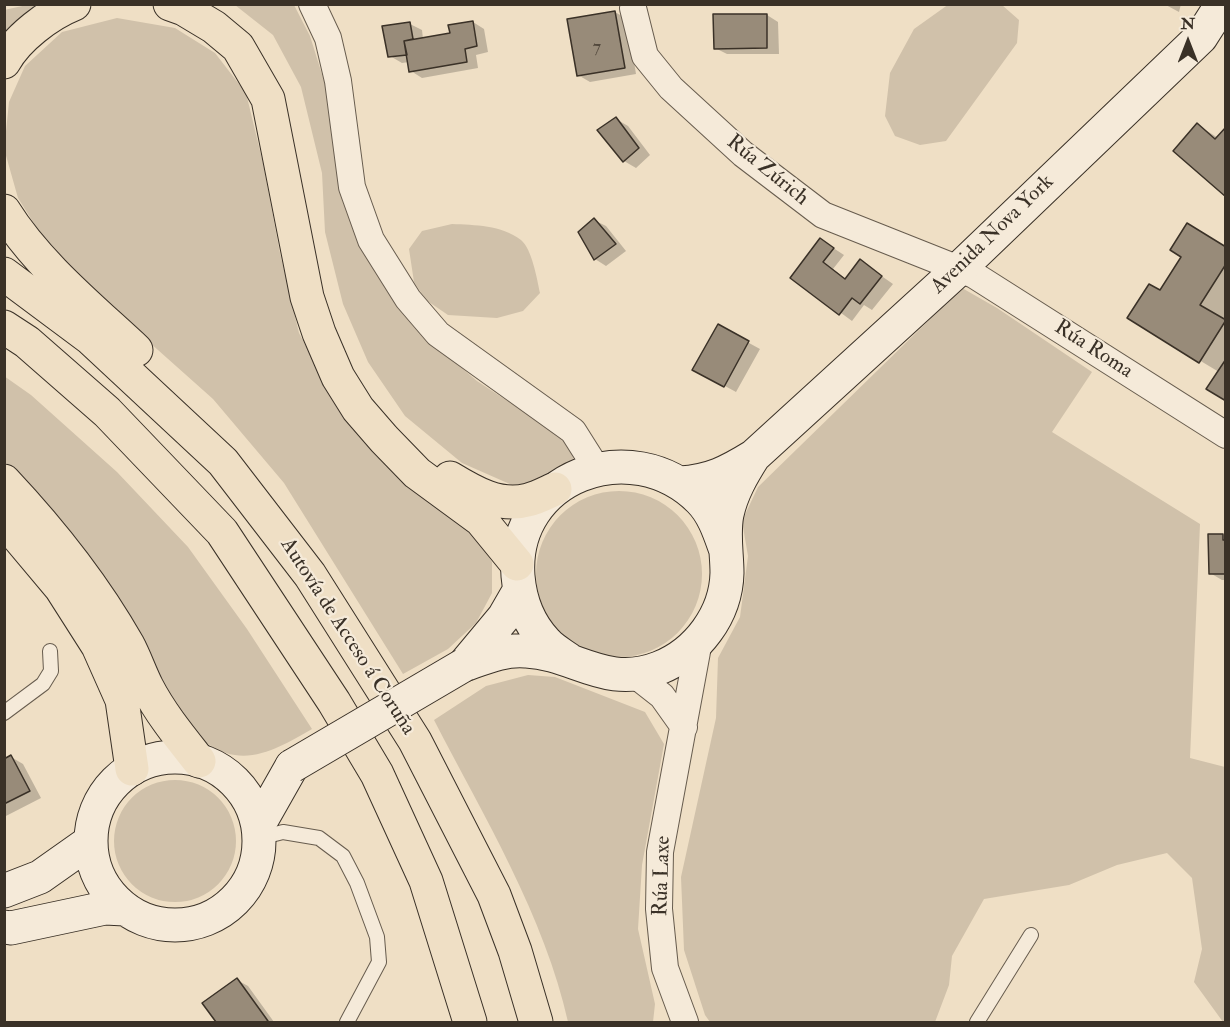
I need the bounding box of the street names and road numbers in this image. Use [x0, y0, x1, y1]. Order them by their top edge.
street label: Rúa Zúrich [721, 130, 813, 212]
street label: Avenida Nova York [926, 170, 1060, 300]
street label: Rúa Roma [1049, 315, 1137, 385]
street label: Autovía de Acceso á Coruña [274, 534, 420, 740]
street label: Rúa Laxe [649, 835, 677, 917]

